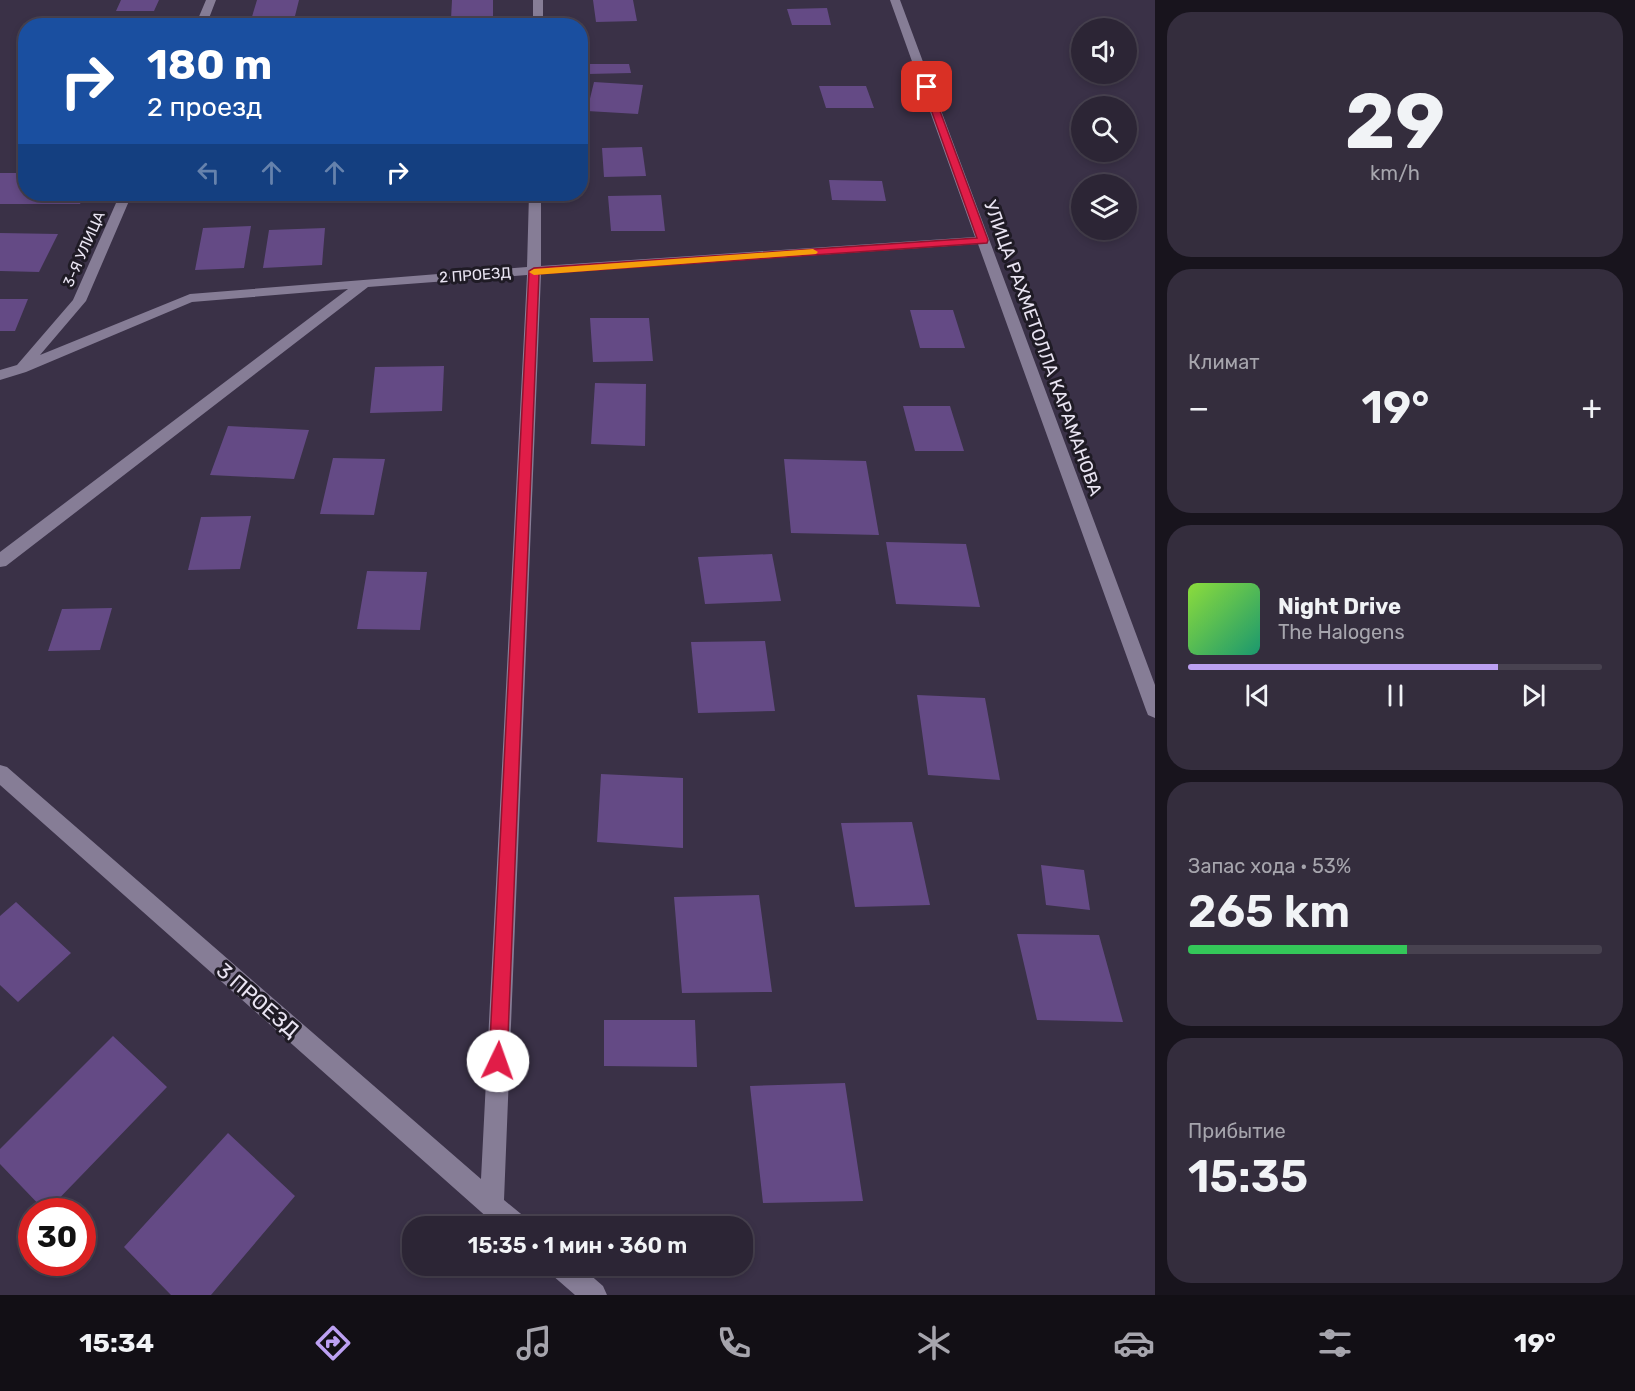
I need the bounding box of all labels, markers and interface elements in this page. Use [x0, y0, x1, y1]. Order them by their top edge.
map controls [1071, 18, 1137, 240]
button: sound [1071, 18, 1137, 84]
text: 180 m [147, 40, 272, 90]
icon: right [48, 42, 126, 120]
pin [901, 61, 952, 112]
icon: arrive [910, 70, 943, 103]
text: 29 [1345, 75, 1445, 168]
text: 2 проезд [147, 91, 262, 123]
button: search [1071, 96, 1137, 162]
icon: left [192, 156, 225, 189]
icon: ahead [255, 156, 288, 189]
icon: ahead [318, 156, 351, 189]
icon: right [381, 156, 414, 189]
text: km/h [1370, 161, 1420, 185]
button: layers [1071, 174, 1137, 240]
street label: УЛИЦА РАХМЕТОЛЛА КАРАМАНОВА [979, 197, 1107, 499]
street label: 3-Я УЛИЦА [59, 208, 109, 290]
street label: 2 ПРОЕЗД [438, 263, 512, 286]
text: Климат [1188, 350, 1260, 374]
text: 19° [1361, 381, 1429, 434]
text: − [1188, 388, 1209, 427]
text: + [1581, 388, 1602, 427]
text: Night Drive [1278, 593, 1401, 620]
text: The Halogens [1278, 620, 1405, 644]
icon: previous [1241, 679, 1274, 712]
icon: pause [1379, 679, 1412, 712]
icon: next [1517, 679, 1550, 712]
text: Запас хода · 53% [1188, 854, 1351, 878]
text: 265 km [1188, 885, 1350, 938]
street label: 3 ПРОЕЗД [212, 957, 304, 1043]
position arrow [466, 1029, 530, 1093]
text: Прибытие [1188, 1119, 1286, 1143]
text: 15:35 [1188, 1150, 1308, 1203]
speed limit sign: 30 [18, 1198, 96, 1276]
text: 15:35 · 1 мин · 360 m [468, 1232, 687, 1259]
icon: directions [312, 1322, 354, 1364]
icon: music [513, 1322, 555, 1364]
icon: phone [713, 1322, 755, 1364]
icon: climate [913, 1322, 955, 1364]
icon: car [1113, 1322, 1155, 1364]
icon: filters [1314, 1322, 1356, 1364]
text: 15:34 [79, 1327, 154, 1359]
text: 19° [1514, 1327, 1556, 1359]

